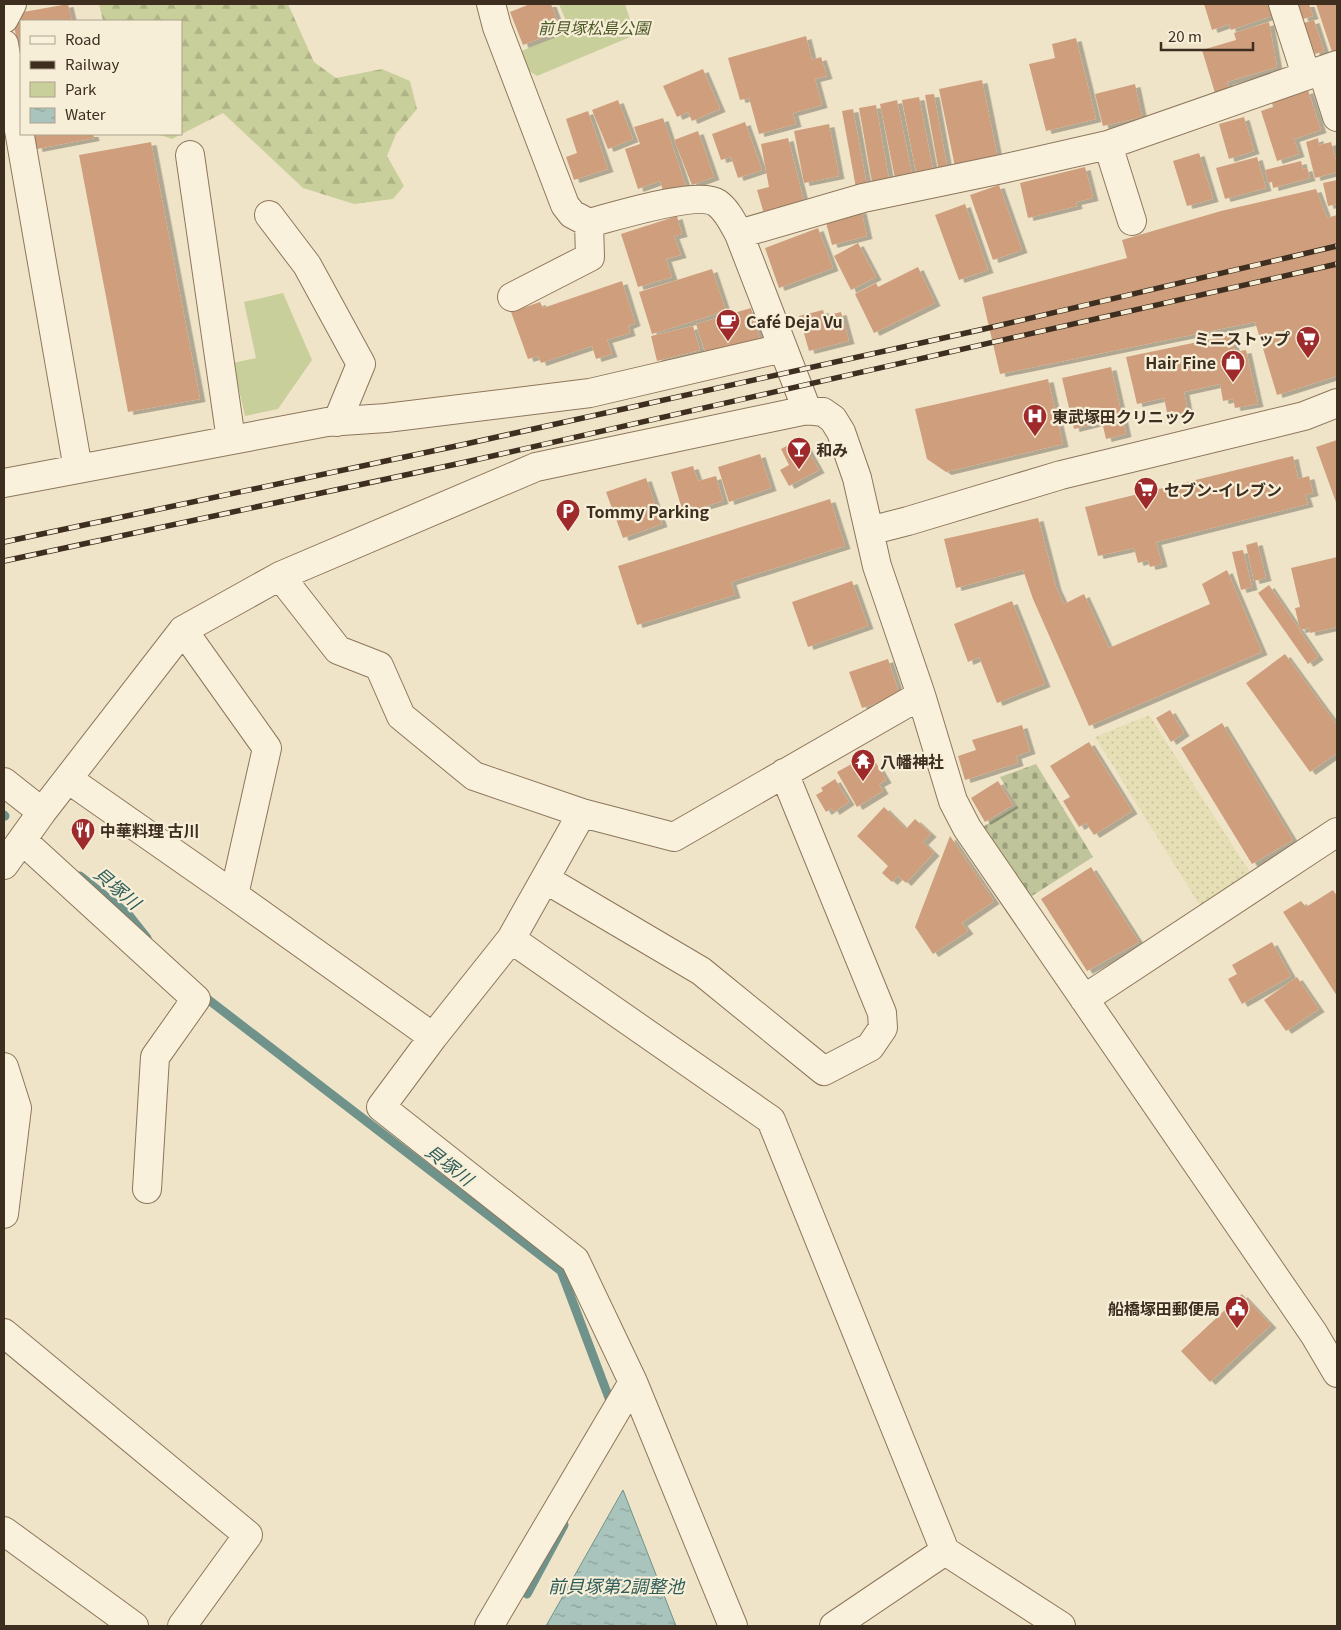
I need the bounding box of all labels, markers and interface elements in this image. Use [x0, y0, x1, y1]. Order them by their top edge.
park label: 前貝塚松島公園 [538, 15, 652, 39]
legend [20, 20, 182, 135]
scale bar [1161, 20, 1254, 52]
text: 20 m [1168, 25, 1202, 46]
text: Road [65, 28, 101, 49]
text: Railway [65, 53, 120, 74]
text: Park [65, 78, 97, 99]
text: Water [65, 103, 106, 124]
cafe icon: Café Deja Vu [715, 308, 741, 342]
place label: Café Deja Vu [746, 309, 843, 333]
supermarket icon: ミニストップ [1295, 325, 1321, 359]
place label: ミニストップ [1194, 326, 1290, 350]
shop icon: Hair Fine [1220, 349, 1246, 383]
place label: Hair Fine [1145, 350, 1216, 374]
hospital icon: 東武塚田クリニック [1022, 403, 1048, 437]
place label: 東武塚田クリニック [1052, 404, 1196, 428]
bar icon: 和み [786, 436, 812, 470]
place label: 和み [816, 437, 848, 461]
supermarket icon: セブン-イレブン [1133, 476, 1159, 510]
place label: セブン-イレブン [1164, 477, 1282, 501]
parking icon: Tommy Parking [555, 498, 581, 532]
place label: Tommy Parking [586, 499, 709, 523]
temple icon: 八幡神社 [850, 748, 876, 782]
place label: 八幡神社 [880, 749, 944, 773]
restaurant icon: 中華料理 古川 [70, 817, 96, 851]
place label: 中華料理 古川 [100, 818, 200, 842]
water label: 貝塚川 [89, 860, 149, 916]
water label: 貝塚川 [421, 1137, 481, 1192]
public building icon: 船橋塚田郵便局 [1224, 1295, 1250, 1329]
place label: 船橋塚田郵便局 [1108, 1296, 1220, 1320]
water label: 前貝塚第2調整池 [548, 1572, 686, 1598]

